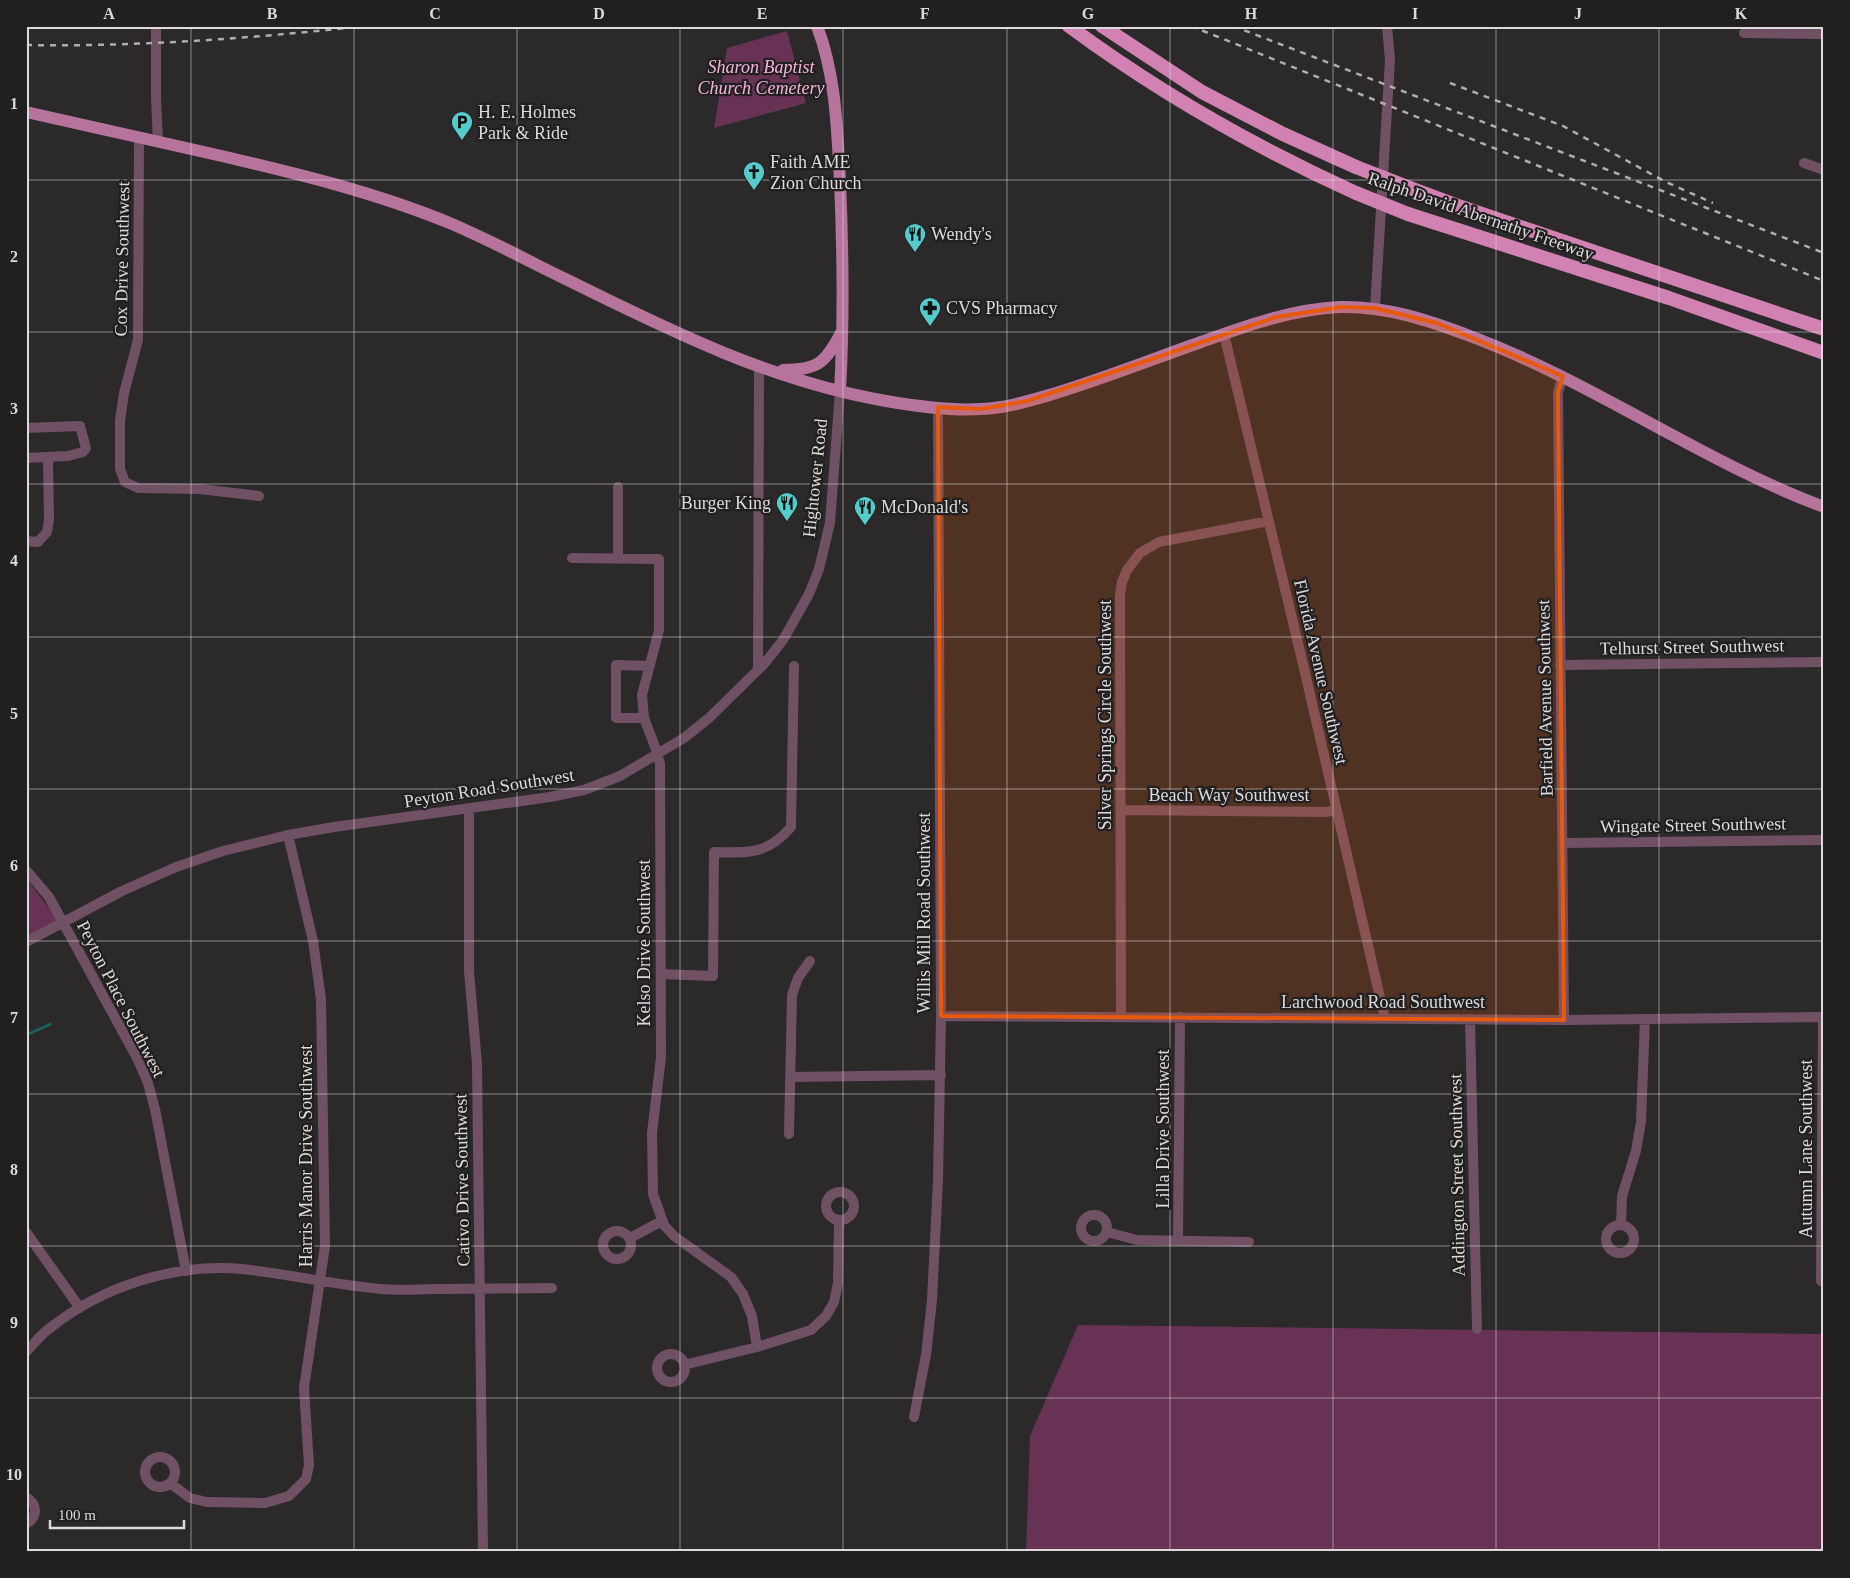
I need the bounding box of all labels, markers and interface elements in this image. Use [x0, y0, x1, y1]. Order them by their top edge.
text: A [103, 5, 115, 22]
text: B [267, 5, 278, 22]
text: C [429, 5, 441, 22]
text: D [593, 5, 605, 22]
text: E [757, 5, 767, 22]
text: F [920, 5, 930, 22]
text: G [1082, 5, 1095, 22]
text: H [1245, 5, 1258, 22]
text: I [1412, 5, 1418, 22]
text: J [1574, 5, 1582, 22]
text: K [1735, 5, 1748, 22]
park label: Sharon Baptist Church Cemetery [698, 57, 824, 98]
text: 1 [10, 95, 18, 112]
place label: H. E. Holmes Park & Ride [478, 102, 576, 143]
parking icon: H. E. Holmes Park & Ride [450, 110, 474, 141]
place label: Faith AME Zion Church [770, 152, 862, 193]
church icon: Faith AME Zion Church [742, 160, 766, 191]
street label: Ralph David Abernathy Freeway [1365, 168, 1597, 264]
street label: Cox Drive Southwest [111, 181, 133, 337]
restaurant icon: Wendy's [903, 222, 927, 253]
place label: Wendy's [931, 224, 992, 244]
text: 2 [10, 248, 18, 265]
pharmacy icon: CVS Pharmacy [918, 296, 942, 327]
place label: CVS Pharmacy [946, 298, 1058, 318]
text: 3 [10, 400, 18, 417]
street label: Hightower Road [799, 418, 831, 538]
restaurant icon: Burger King [775, 491, 799, 522]
place label: Burger King [681, 493, 771, 513]
restaurant icon: McDonald's [853, 495, 877, 526]
place label: McDonald's [881, 497, 968, 517]
text: 4 [10, 552, 18, 569]
street label: Florida Avenue Southwest [1290, 577, 1352, 767]
street label: Silver Springs Circle Southwest [1095, 600, 1115, 830]
street label: Barfield Avenue Southwest [1533, 600, 1557, 796]
street label: Telhurst Street Southwest [1599, 635, 1785, 659]
text: 5 [10, 705, 18, 722]
street label: Peyton Road Southwest [402, 765, 576, 811]
street label: Beach Way Southwest [1148, 785, 1310, 805]
street label: Willis Mill Road Southwest [914, 813, 934, 1013]
street label: Wingate Street Southwest [1600, 813, 1786, 837]
text: 6 [10, 857, 18, 874]
street label: Kelso Drive Southwest [634, 860, 654, 1026]
street label: Peyton Place Southwest [73, 917, 169, 1081]
street label: Larchwood Road Southwest [1281, 992, 1485, 1012]
text: 7 [10, 1009, 18, 1026]
street label: Harris Manor Drive Southwest [296, 1045, 316, 1267]
street label: Lilla Drive Southwest [1153, 1050, 1173, 1208]
street label: Autumn Lane Southwest [1796, 1060, 1816, 1238]
street label: Addington Street Southwest [1445, 1073, 1469, 1277]
street label: Cativo Drive Southwest [450, 1093, 474, 1267]
text: 8 [10, 1161, 18, 1178]
text: 9 [10, 1314, 18, 1331]
text: 10 [6, 1466, 22, 1483]
scale bar [50, 1498, 184, 1530]
text: 100 m [58, 1507, 96, 1523]

